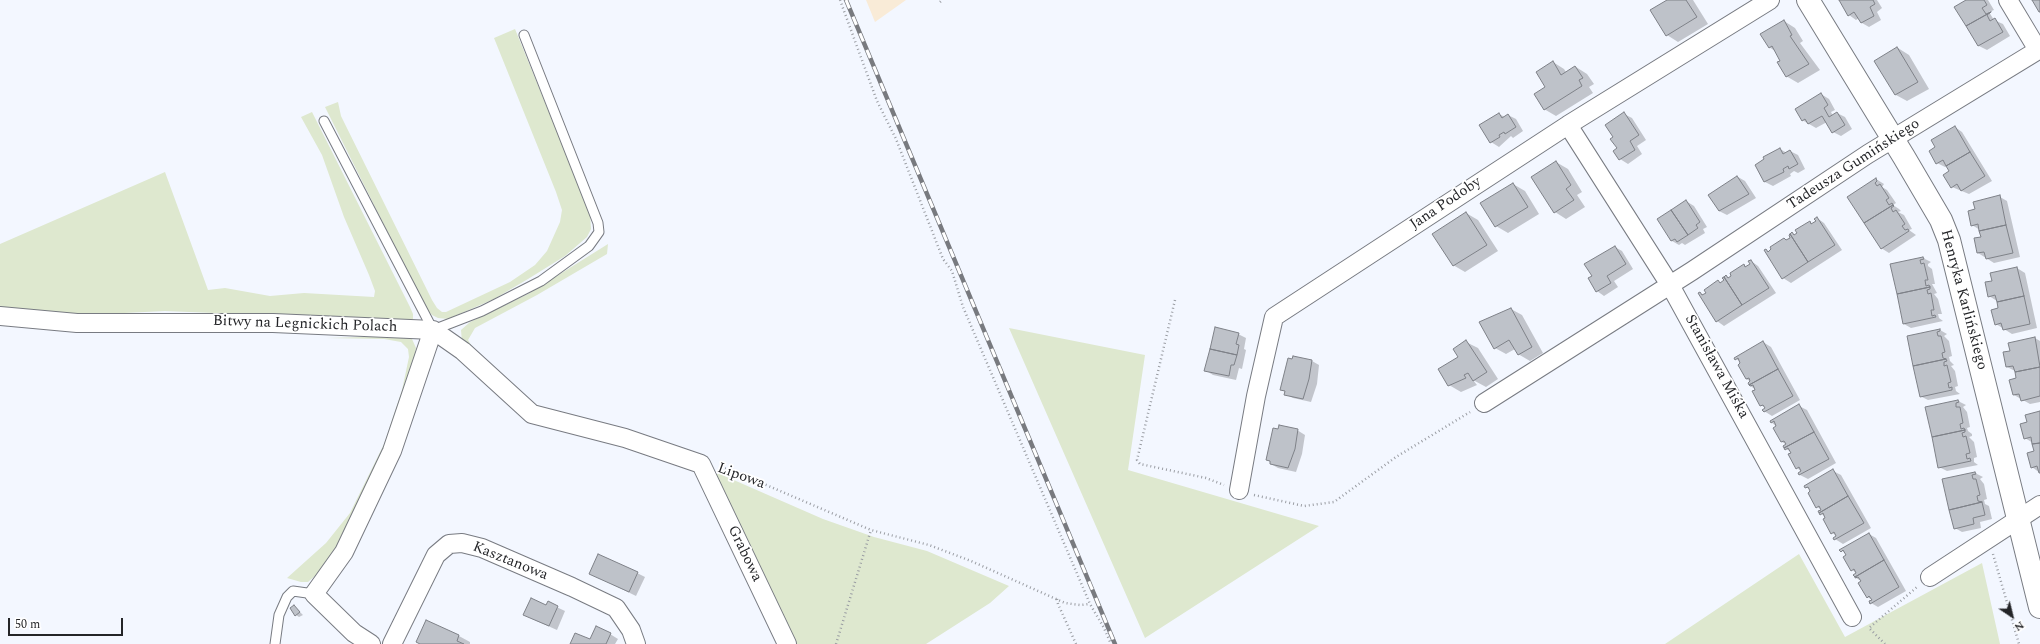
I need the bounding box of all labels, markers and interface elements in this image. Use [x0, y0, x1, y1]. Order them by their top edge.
street label: Tadeusza Gumińskiego [1784, 115, 1924, 215]
street label: Jana Podoby [1407, 174, 1485, 234]
street label: Henryka Karlińskiego [1936, 228, 1990, 372]
street label: Stanisława Miśka [1680, 312, 1752, 422]
street label: Bitwy na Legnickich Polach [212, 313, 398, 337]
street label: Lipowa [715, 460, 767, 494]
street label: Grabowa [723, 523, 765, 585]
street label: Kasztanowa [470, 539, 550, 585]
north arrow [1992, 596, 2032, 636]
scale bar [10, 610, 125, 636]
text: 50 m [15, 615, 40, 634]
text: N [2011, 617, 2028, 636]

